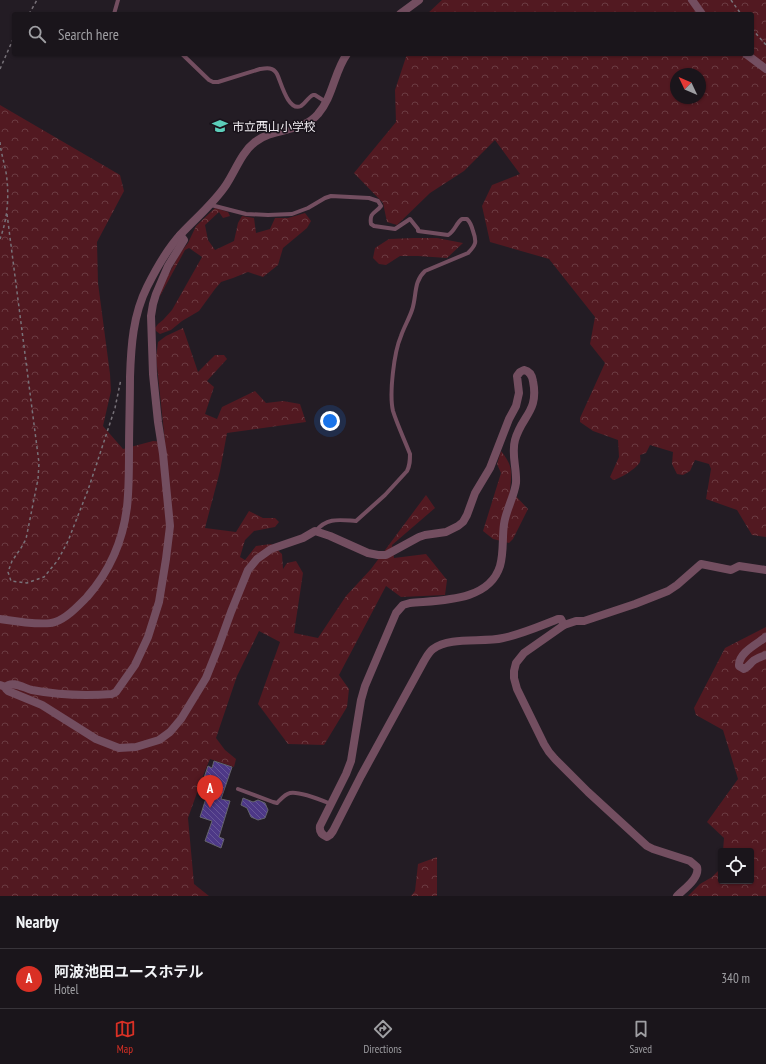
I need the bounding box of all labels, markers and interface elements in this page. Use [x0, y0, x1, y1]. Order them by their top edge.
search box [12, 12, 754, 56]
icon: search [26, 23, 48, 45]
text: Search here [58, 25, 119, 44]
north arrow [670, 68, 706, 104]
school or university icon: 市立西山小学校 [211, 117, 229, 135]
place label: 市立西山小学校 [232, 119, 316, 134]
your location [320, 411, 340, 431]
pin: A [197, 775, 223, 808]
map controls [718, 848, 754, 884]
button: locate [718, 848, 754, 884]
text: Nearby [16, 911, 59, 933]
text: 阿波池田ユースホテル [54, 962, 203, 981]
text: A [26, 970, 32, 987]
text: 340 m [721, 970, 750, 987]
text: Hotel [54, 981, 78, 998]
tab: Map [114, 1018, 136, 1056]
tab: Directions [364, 1018, 402, 1056]
tab: Saved [629, 1018, 652, 1056]

